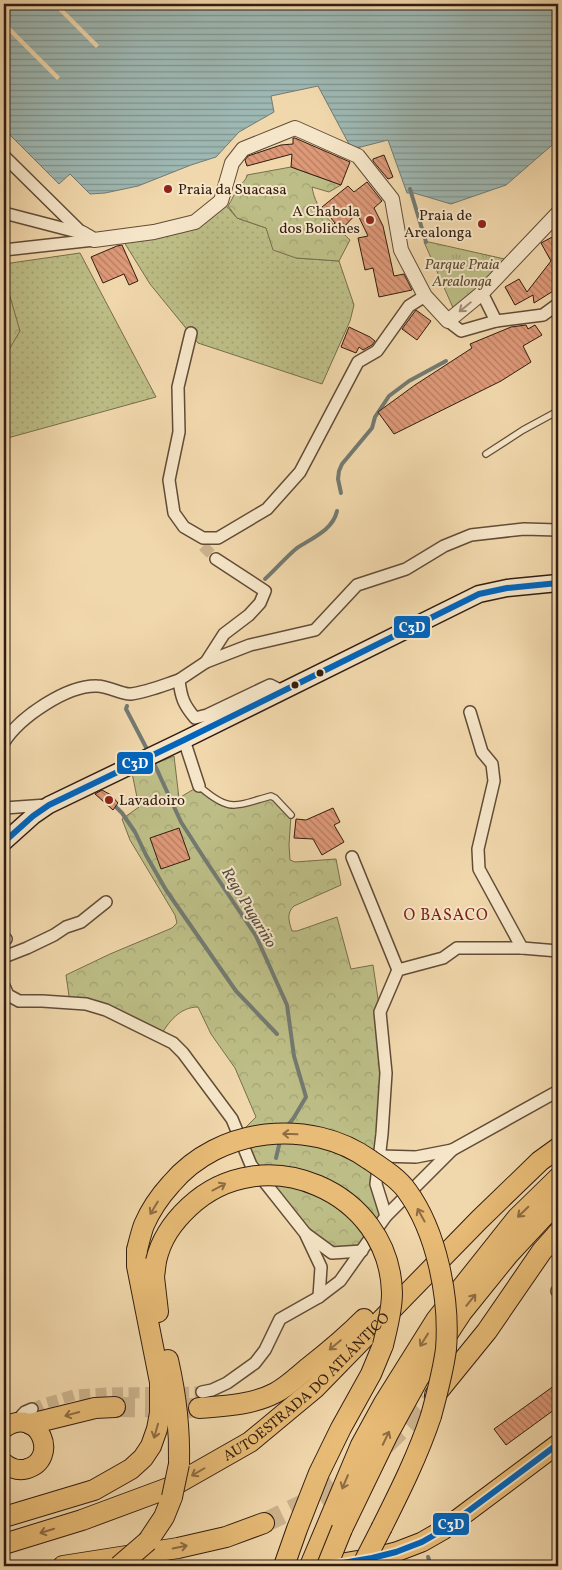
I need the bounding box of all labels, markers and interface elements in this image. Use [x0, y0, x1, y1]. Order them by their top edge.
place label: Praia da Suacasa [178, 180, 287, 201]
marker: Praia da Suacasa [162, 183, 174, 195]
place label: A Chabola dos Boliches [279, 202, 360, 240]
place label: Praia de Arealonga [404, 206, 472, 244]
marker: A Chabola dos Boliches [364, 214, 376, 226]
marker: Praia de Arealonga [476, 218, 488, 230]
park label: Parque Praia Arealonga [425, 255, 500, 293]
one-way arrow [459, 301, 472, 312]
line badge: C3D [393, 615, 431, 639]
text: C3D [399, 619, 425, 638]
unlabelled marker [315, 668, 325, 678]
unlabelled marker [290, 680, 300, 690]
line badge: C3D [116, 751, 154, 775]
text: C3D [122, 755, 148, 774]
place label: Lavadoiro [119, 791, 185, 812]
marker: Lavadoiro [103, 794, 115, 806]
water label: Rego Pugariño [216, 864, 281, 953]
district label: O BASACO [403, 905, 489, 927]
one-way arrow [282, 1129, 298, 1139]
one-way arrow [211, 1182, 226, 1191]
one-way arrow [149, 1200, 159, 1214]
one-way arrow [517, 1206, 529, 1218]
one-way arrow [416, 1208, 426, 1223]
one-way arrow [466, 1294, 477, 1307]
street label: AUTOESTRADA DO ATLÁNTICO [220, 1308, 395, 1467]
one-way arrow [418, 1333, 429, 1347]
one-way arrow [329, 1340, 342, 1351]
one-way arrow [65, 1410, 81, 1419]
one-way arrow [151, 1422, 160, 1438]
one-way arrow [382, 1431, 391, 1446]
one-way arrow [191, 1467, 206, 1477]
one-way arrow [340, 1474, 350, 1489]
line badge: C3D [432, 1512, 470, 1536]
text: C3D [438, 1516, 464, 1535]
one-way arrow [40, 1527, 56, 1536]
one-way arrow [172, 1542, 188, 1552]

